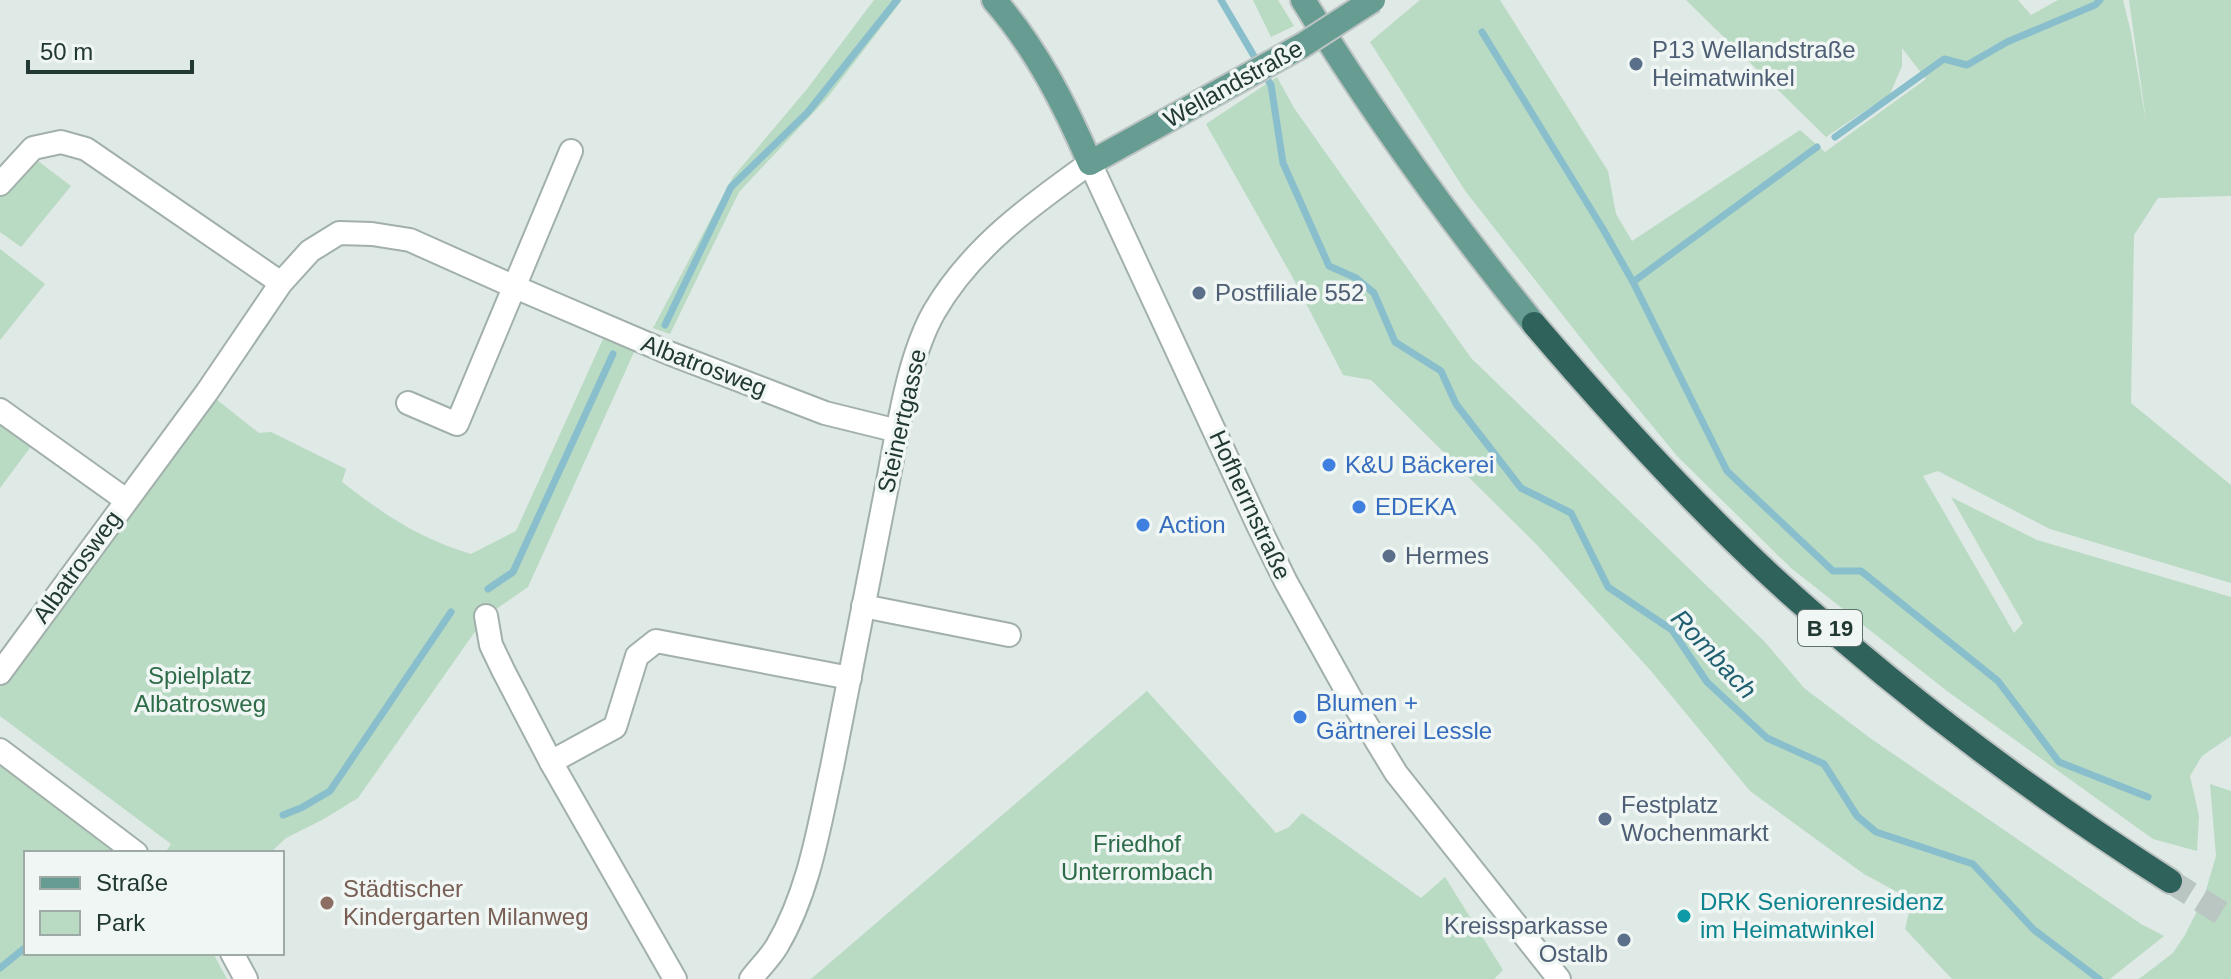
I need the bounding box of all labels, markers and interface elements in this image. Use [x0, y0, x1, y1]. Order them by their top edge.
scale bar [28, 24, 192, 74]
street label: Wellandstraße [1159, 34, 1307, 133]
place label: P13 Wellandstraße Heimatwinkel [1652, 36, 1856, 91]
text: 50 m [40, 38, 93, 65]
marker: P13 Wellandstraße Heimatwinkel [1627, 55, 1645, 73]
place label: Postfiliale 552 [1215, 279, 1364, 306]
marker: Postfiliale 552 [1190, 284, 1208, 302]
street label: Albatrosweg [638, 329, 771, 402]
street label: Steinertgasse [872, 346, 931, 495]
street label: Hofherrnstraße [1204, 426, 1297, 584]
place label: K&U Bäckerei [1345, 451, 1494, 478]
marker: K&U Bäckerei [1320, 456, 1338, 474]
place label: EDEKA [1375, 493, 1456, 520]
marker: EDEKA [1350, 498, 1368, 516]
street label: Albatrosweg [27, 505, 126, 628]
place label: Action [1159, 511, 1226, 538]
marker: Action [1134, 516, 1152, 534]
place label: Hermes [1405, 542, 1489, 569]
marker: Hermes [1380, 547, 1398, 565]
water label: Rombach [1665, 603, 1763, 705]
road number: B 19 [1798, 610, 1862, 646]
park label: Spielplatz Albatrosweg [134, 662, 266, 717]
place label: Blumen + Gärtnerei Lessle [1316, 689, 1492, 744]
marker: Blumen + Gärtnerei Lessle [1291, 708, 1309, 726]
place label: Festplatz Wochenmarkt [1621, 791, 1769, 846]
marker: Festplatz Wochenmarkt [1596, 810, 1614, 828]
park label: Friedhof Unterrombach [1061, 830, 1213, 885]
legend [24, 851, 284, 955]
text: Straße [96, 869, 168, 896]
place label: Städtischer Kindergarten Milanweg [343, 875, 588, 930]
place label: DRK Seniorenresidenz im Heimatwinkel [1700, 888, 1944, 943]
marker: Städtischer Kindergarten Milanweg [318, 894, 336, 912]
marker: DRK Seniorenresidenz im Heimatwinkel [1675, 907, 1693, 925]
text: Park [96, 909, 146, 936]
place label: Kreissparkasse Ostalb [1444, 912, 1608, 967]
marker: Kreissparkasse Ostalb [1615, 931, 1633, 949]

